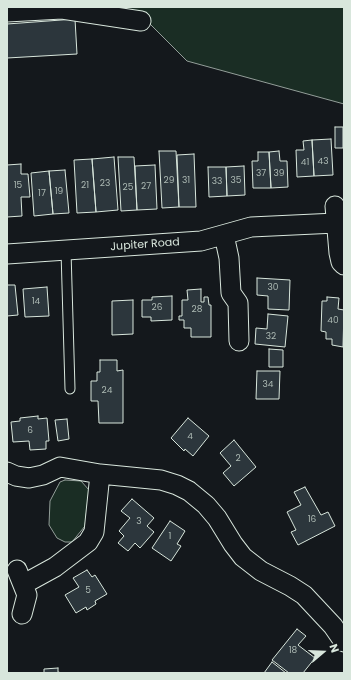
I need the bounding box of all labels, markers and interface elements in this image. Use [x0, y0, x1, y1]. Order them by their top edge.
house number: 43 [318, 157, 328, 167]
house number: 41 [301, 158, 309, 168]
house number: 37 [256, 169, 266, 179]
house number: 39 [274, 169, 284, 179]
house number: 29 [164, 176, 174, 186]
house number: 31 [182, 176, 190, 186]
house number: 35 [231, 176, 241, 186]
house number: 33 [212, 177, 222, 187]
house number: 23 [100, 179, 110, 189]
house number: 15 [14, 181, 22, 191]
house number: 21 [81, 181, 89, 191]
house number: 27 [141, 182, 151, 192]
house number: 25 [123, 183, 133, 193]
house number: 19 [55, 187, 63, 197]
house number: 17 [38, 189, 46, 199]
street label: Jupiter Road [110, 236, 180, 254]
house number: 30 [268, 283, 278, 293]
house number: 14 [32, 297, 40, 307]
house number: 26 [152, 303, 162, 313]
house number: 28 [192, 305, 202, 315]
house number: 40 [327, 316, 339, 326]
house number: 32 [266, 332, 276, 342]
house number: 34 [263, 380, 273, 390]
house number: 24 [102, 386, 112, 396]
house number: 6 [27, 426, 33, 436]
house number: 4 [187, 432, 193, 442]
house number: 2 [235, 454, 241, 464]
house number: 16 [308, 515, 316, 525]
house number: 3 [136, 517, 142, 527]
house number: 1 [169, 532, 171, 542]
house number: 5 [85, 586, 91, 596]
north arrow [303, 632, 343, 672]
text: N [325, 642, 343, 655]
house number: 18 [289, 646, 297, 656]

